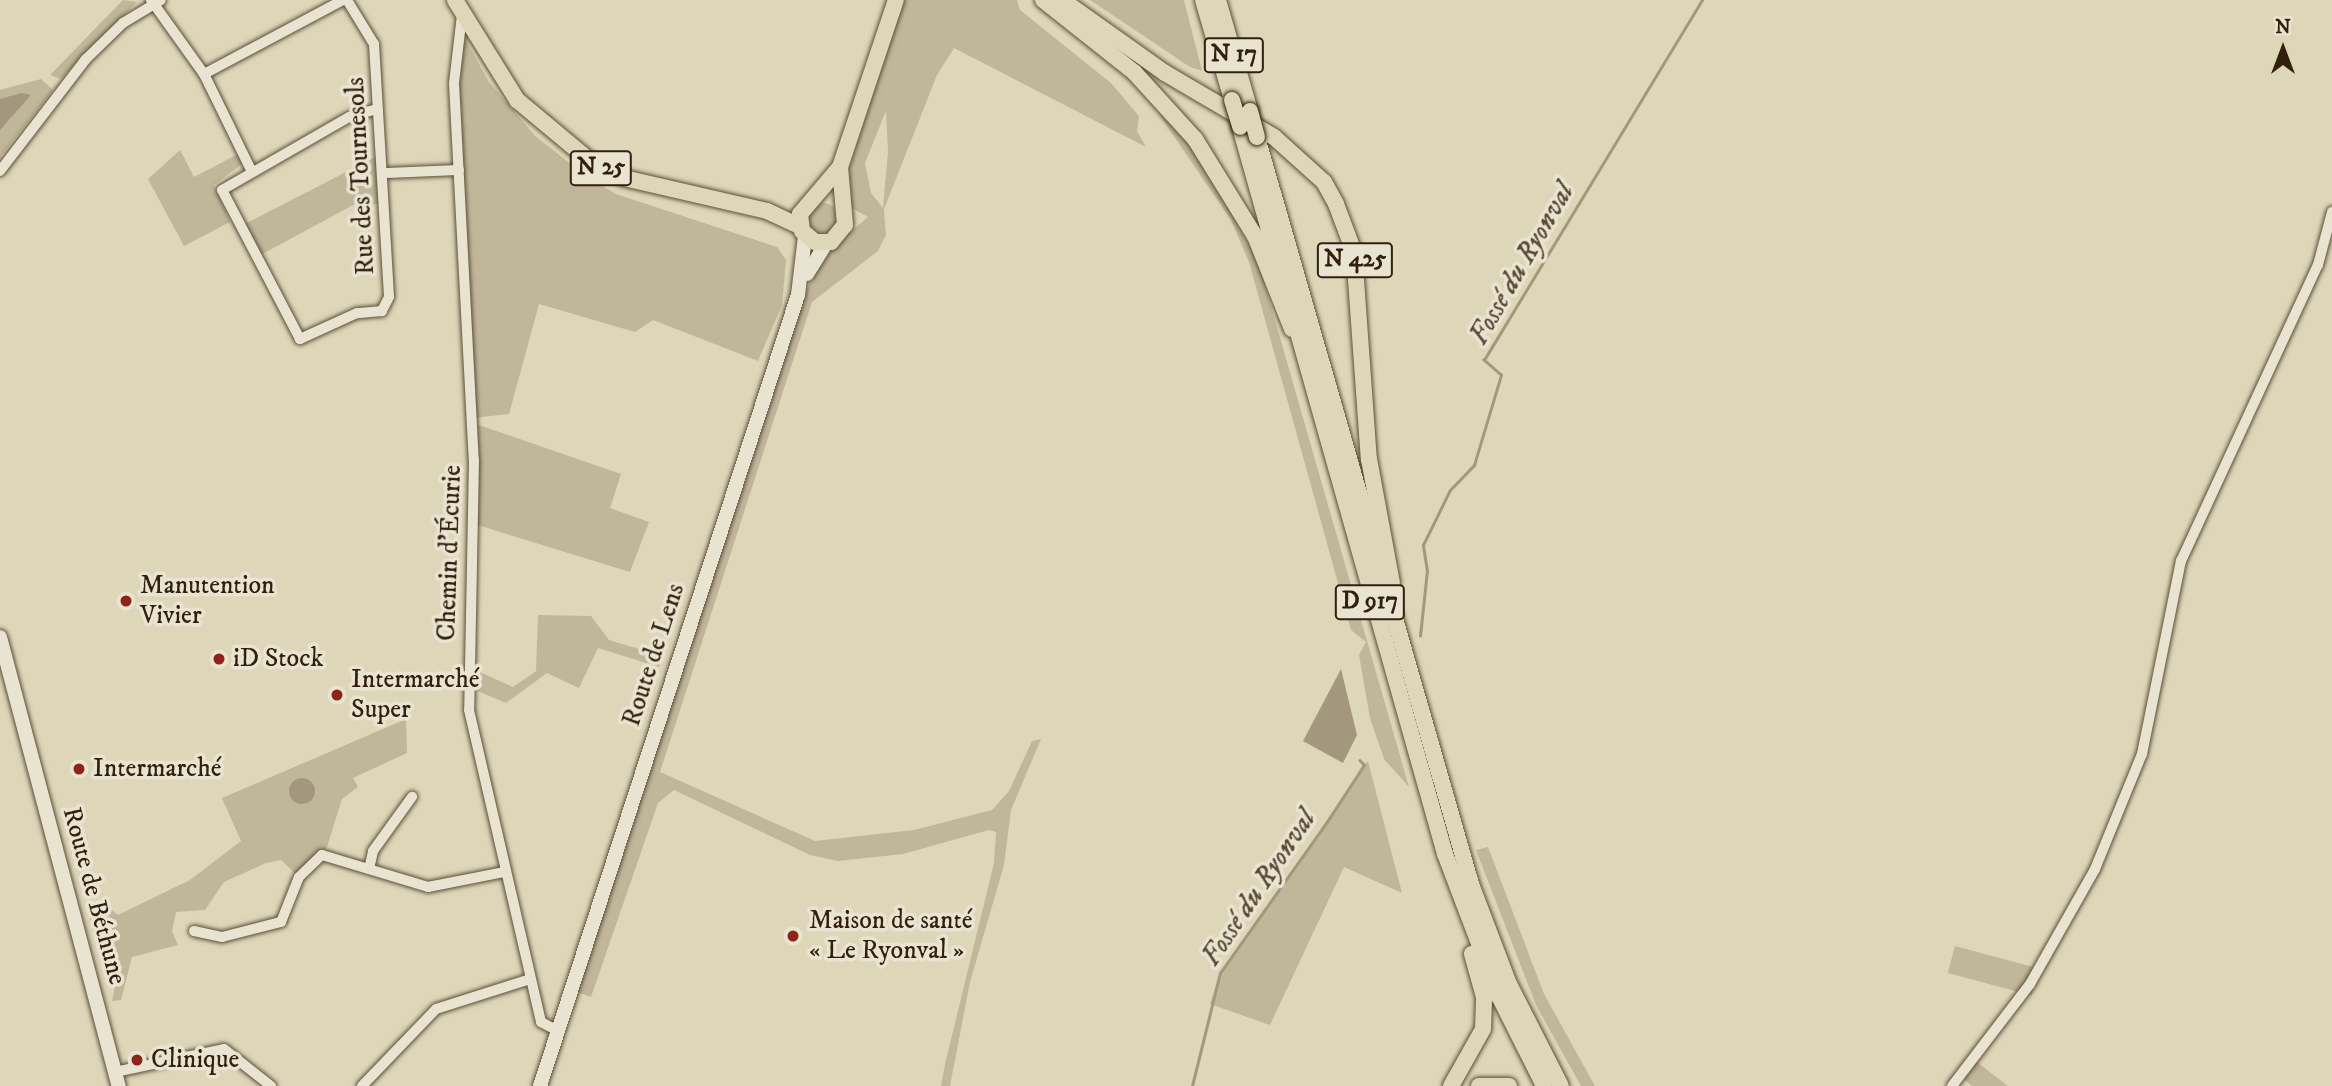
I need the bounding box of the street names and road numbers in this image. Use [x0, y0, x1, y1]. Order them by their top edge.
road number: N 17 [1202, 34, 1266, 76]
street label: Rue des Tournesols [340, 76, 382, 276]
road number: N 25 [570, 148, 632, 188]
road number: N 425 [1316, 240, 1394, 281]
street label: Chemin d'Écurie [431, 465, 469, 641]
street label: Route de Lens [616, 580, 692, 730]
road number: D 917 [1333, 582, 1407, 622]
street label: Route de Béthune [55, 804, 133, 988]

